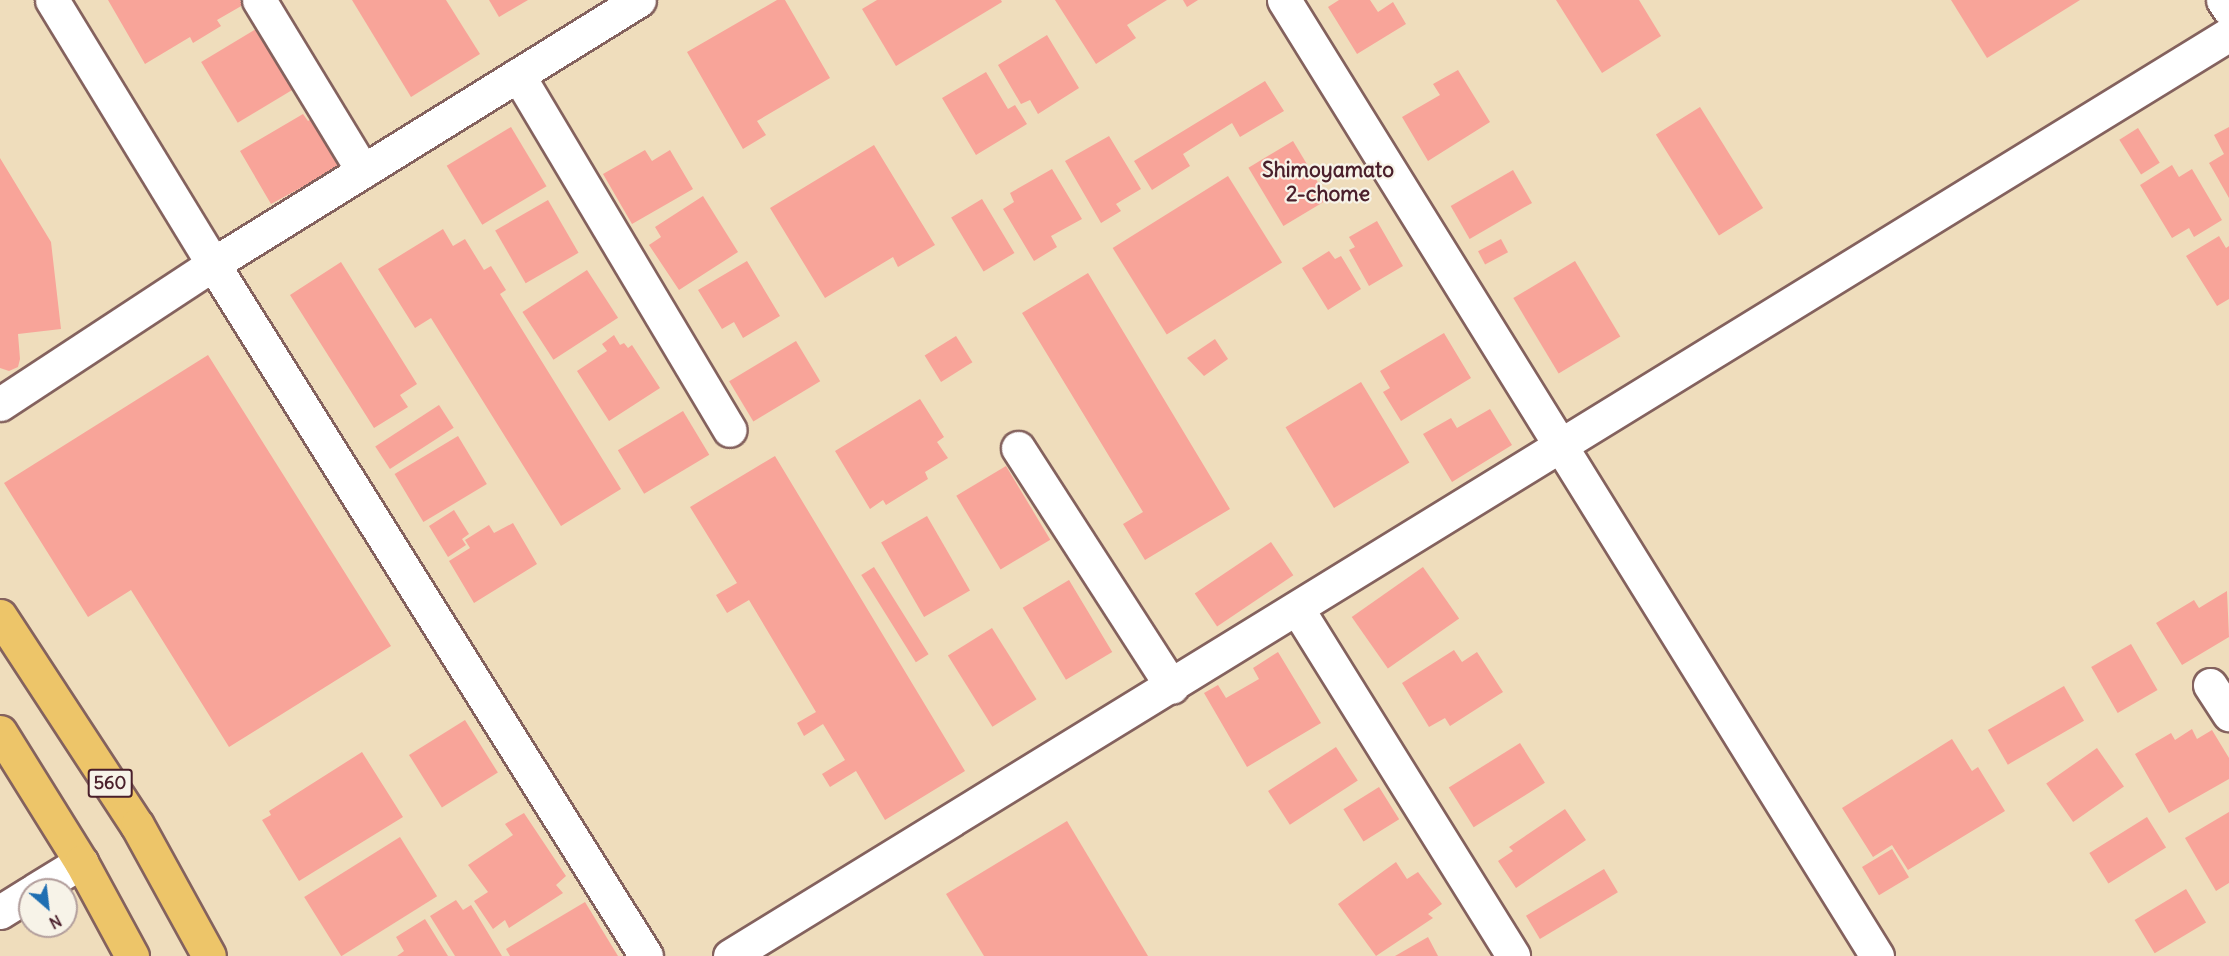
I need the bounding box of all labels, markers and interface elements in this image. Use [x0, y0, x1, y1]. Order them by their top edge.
district label: Shimoyamato 2-chome [1262, 157, 1394, 207]
road number: 560 [88, 768, 132, 798]
north arrow [18, 878, 78, 938]
text: N [46, 911, 65, 934]

